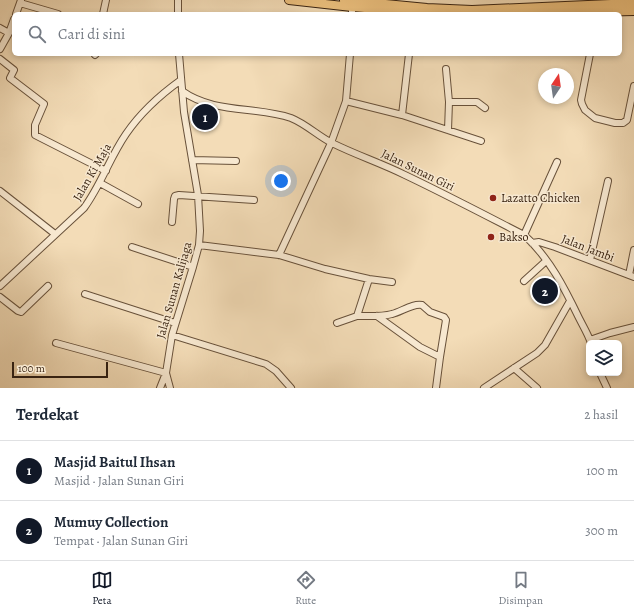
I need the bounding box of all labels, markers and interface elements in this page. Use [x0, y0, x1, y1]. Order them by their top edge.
search box [12, 12, 622, 56]
icon: search [26, 23, 48, 45]
text: Cari di sini [58, 24, 125, 44]
north arrow [538, 68, 574, 104]
pin: 1 [192, 102, 218, 132]
street label: Jalan Ki Maja [69, 140, 115, 204]
street label: Jalan Sunan Giri [379, 145, 457, 195]
your location [271, 171, 291, 191]
place label: Lazatto Chicken [501, 190, 581, 206]
marker: Lazatto Chicken [488, 193, 498, 203]
place label: Bakso [499, 229, 529, 245]
street label: Jalan Jambi [559, 231, 617, 265]
marker: Bakso [486, 232, 496, 242]
street label: Jalan Sunan Kalijaga [153, 239, 196, 340]
pin: 2 [532, 276, 558, 306]
map controls [586, 340, 622, 376]
button: layers [586, 340, 622, 376]
scale bar [12, 360, 108, 379]
text: 100 m [18, 361, 45, 376]
text: Terdekat [16, 403, 79, 426]
text: 2 hasil [584, 406, 618, 423]
text: Masjid Baitul Ihsan [54, 452, 175, 472]
text: 1 [27, 462, 31, 479]
text: 100 m [586, 462, 618, 479]
text: Masjid · Jalan Sunan Giri [54, 472, 184, 489]
text: Mumuy Collection [54, 512, 168, 532]
text: 2 [26, 522, 32, 539]
text: 300 m [585, 522, 618, 539]
text: Tempat · Jalan Sunan Giri [54, 532, 188, 549]
tab: Peta [91, 569, 113, 608]
tab: Rute [295, 569, 317, 608]
tab: Disimpan [499, 569, 543, 608]

